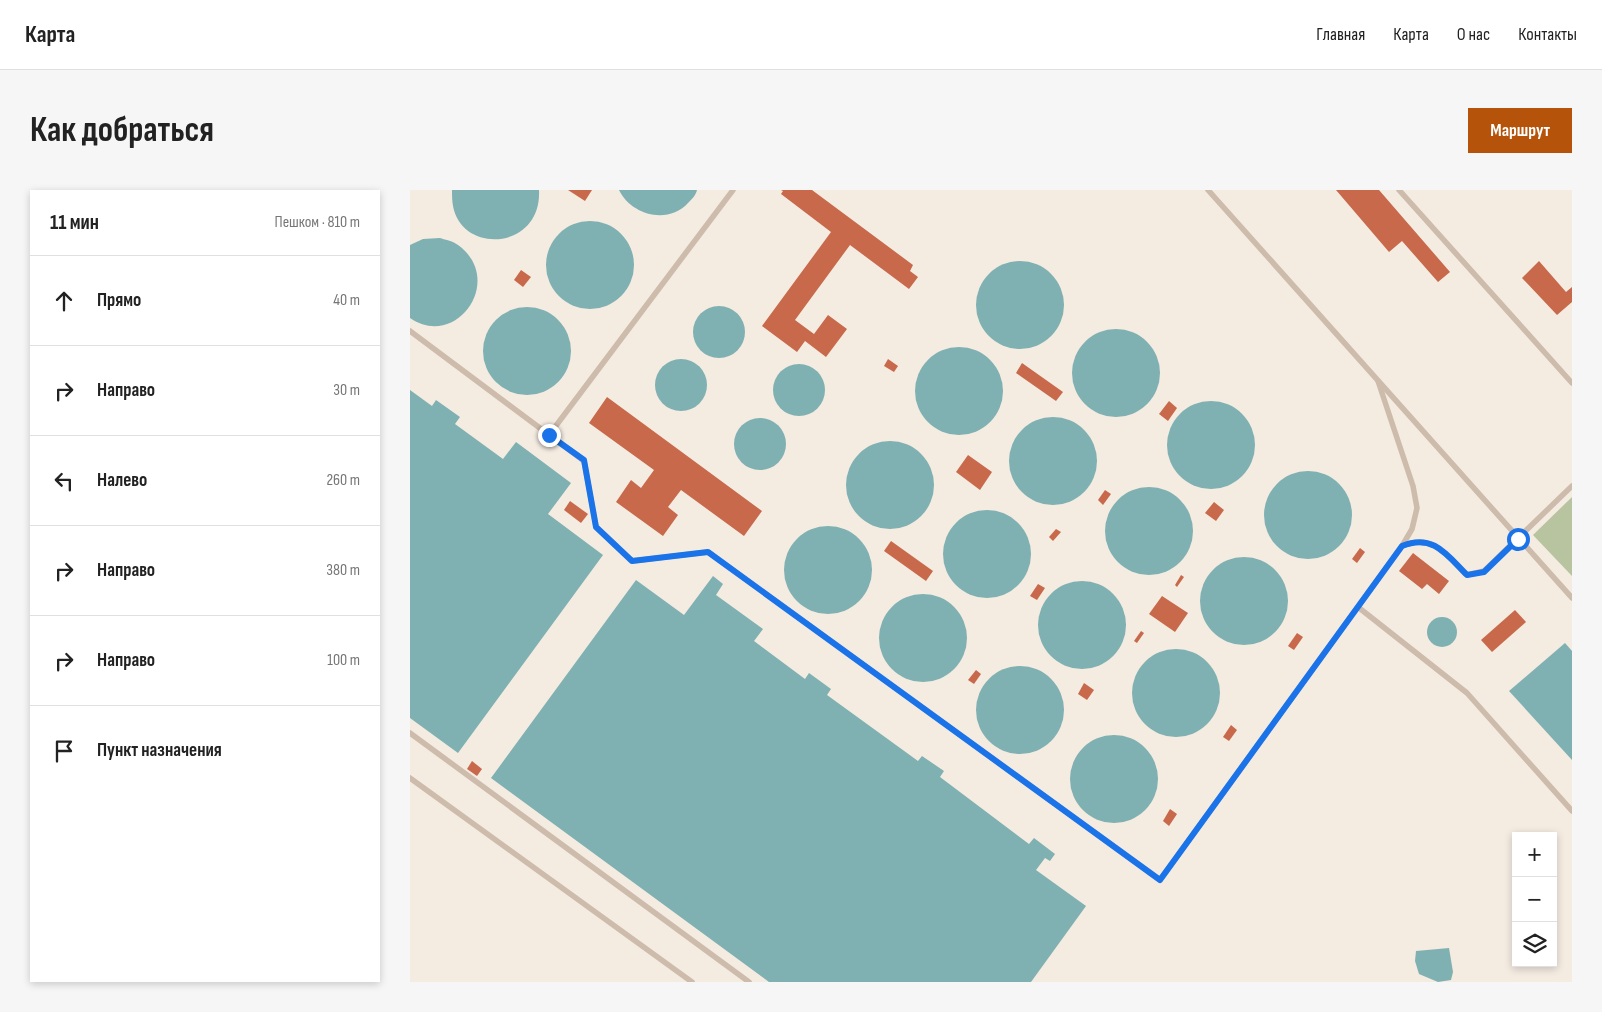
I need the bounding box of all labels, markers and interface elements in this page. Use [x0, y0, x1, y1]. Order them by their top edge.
text: Карта [25, 20, 75, 49]
text: Главная [1316, 24, 1365, 45]
text: Карта [1393, 24, 1429, 45]
text: О нас [1457, 24, 1490, 45]
text: Контакты [1518, 24, 1577, 45]
button: Маршрут [1468, 108, 1572, 153]
text: Как добраться [30, 109, 214, 152]
text: 11 мин [50, 210, 99, 235]
text: Пешком · 810 m [275, 213, 360, 232]
icon: ahead [50, 287, 78, 315]
text: Прямо [97, 289, 141, 312]
text: 40 m [333, 291, 360, 310]
icon: right [50, 377, 78, 405]
text: Направо [97, 379, 155, 402]
text: 30 m [333, 381, 360, 400]
route end [538, 424, 561, 447]
icon: left [50, 467, 78, 495]
text: Налево [97, 469, 147, 492]
text: 260 m [326, 471, 360, 490]
route start [1507, 528, 1530, 551]
icon: right [50, 557, 78, 585]
text: Направо [97, 559, 155, 582]
text: 380 m [326, 561, 360, 580]
icon: right [50, 647, 78, 675]
text: Направо [97, 649, 155, 672]
text: 100 m [327, 651, 360, 670]
icon: arrive [50, 737, 78, 765]
text: Пункт назначения [97, 739, 222, 762]
map controls [1512, 832, 1557, 967]
button: + [1512, 832, 1557, 877]
button: − [1512, 877, 1557, 922]
button: layers [1512, 922, 1557, 967]

